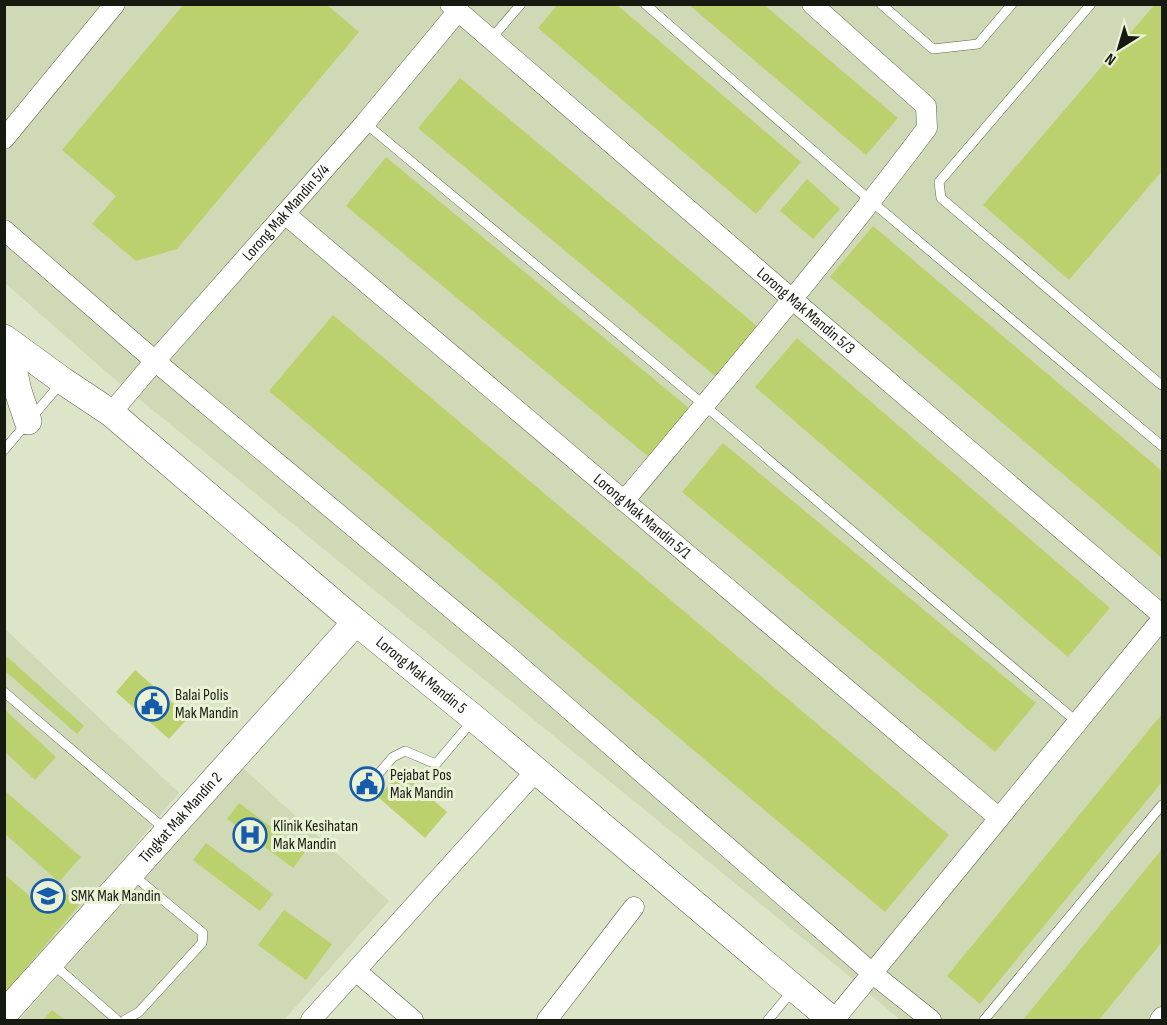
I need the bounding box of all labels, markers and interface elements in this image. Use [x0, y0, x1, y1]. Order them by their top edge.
north arrow [1089, 18, 1149, 78]
text: N [1102, 49, 1120, 69]
street label: Lorong Mak Mandin 5/4 [238, 160, 334, 265]
street label: Lorong Mak Mandin 5/3 [753, 264, 859, 358]
street label: Lorong Mak Mandin 5/1 [590, 470, 695, 563]
street label: Lorong Mak Mandin 5 [372, 633, 471, 718]
public building icon: Balai Polis Mak Mandin [134, 686, 170, 722]
place label: Balai Polis Mak Mandin [175, 686, 238, 723]
public building icon: Pejabat Pos Mak Mandin [349, 766, 385, 802]
place label: Pejabat Pos Mak Mandin [390, 766, 453, 803]
street label: Tingkat Mak Mandin 2 [135, 768, 226, 867]
hospital icon: Klinik Kesihatan Mak Mandin [232, 817, 268, 853]
place label: Klinik Kesihatan Mak Mandin [273, 817, 358, 854]
school or university icon: SMK Mak Mandin [30, 878, 66, 914]
place label: SMK Mak Mandin [71, 887, 161, 906]

